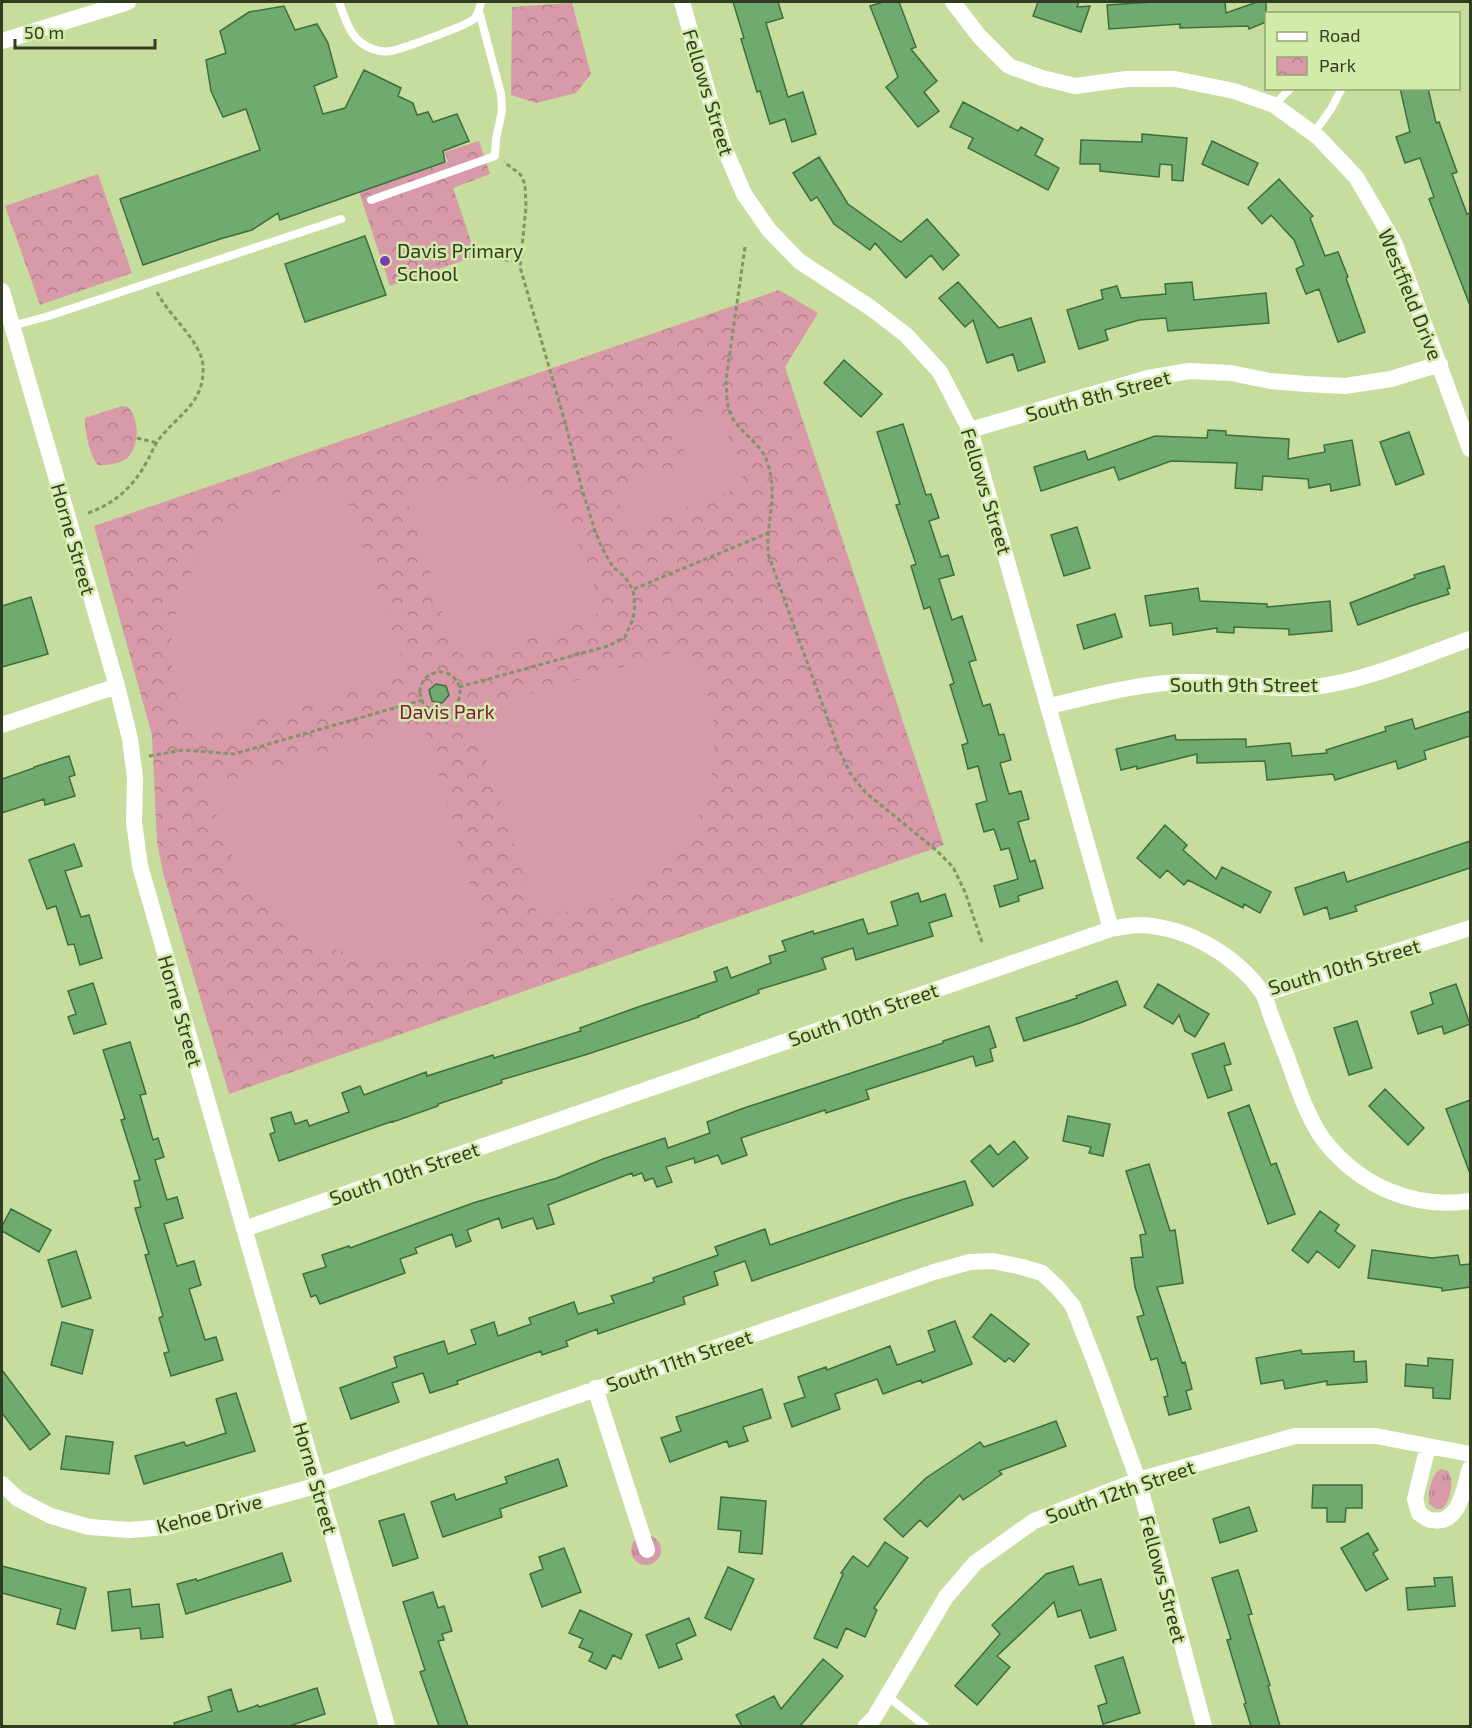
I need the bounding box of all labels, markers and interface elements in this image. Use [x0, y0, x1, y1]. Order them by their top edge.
scale bar [15, 12, 154, 50]
legend [1265, 12, 1460, 90]
text: 50 m [24, 21, 64, 43]
text: Road [1319, 24, 1360, 46]
street label: Fellows Street [678, 26, 740, 159]
text: Park [1319, 54, 1356, 76]
street label: Westfield Drive [1374, 225, 1448, 363]
place label: Davis Primary School [397, 238, 524, 285]
marker: Davis Primary School [378, 254, 392, 268]
street label: South 8th Street [1023, 364, 1173, 426]
street label: Fellows Street [956, 425, 1018, 558]
street label: Horne Street [47, 480, 102, 598]
street label: South 9th Street [1170, 672, 1319, 696]
park label: Davis Park [399, 699, 495, 723]
street label: South 10th Street [1265, 933, 1423, 999]
street label: Horne Street [154, 952, 209, 1070]
street label: South 10th Street [785, 977, 941, 1051]
street label: South 10th Street [326, 1136, 482, 1210]
street label: South 11th Street [603, 1324, 756, 1396]
street label: Horne Street [289, 1419, 344, 1537]
street label: South 12th Street [1042, 1454, 1198, 1528]
street label: Kehoe Drive [154, 1488, 264, 1538]
street label: Fellows Street [1135, 1513, 1193, 1646]

